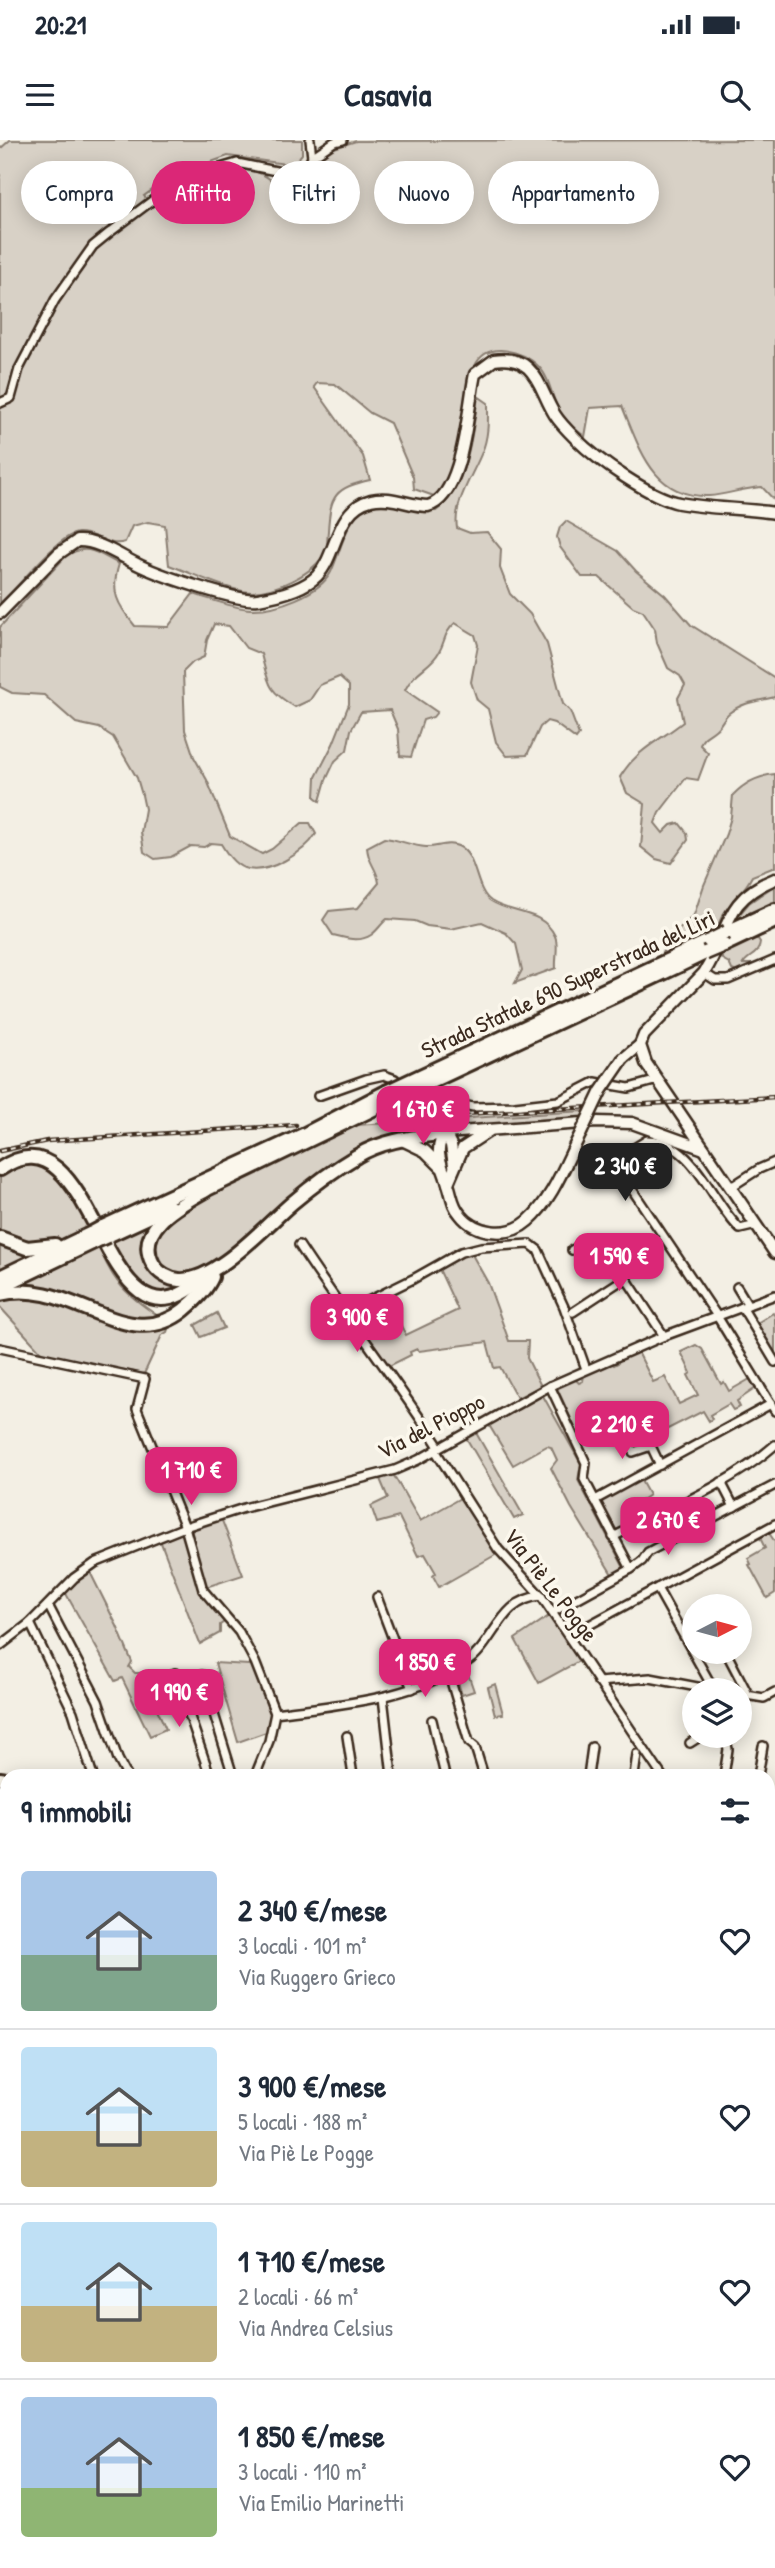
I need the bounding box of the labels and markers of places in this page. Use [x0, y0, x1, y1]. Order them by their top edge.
pin: 1 670 € [358, 1086, 488, 1146]
pin: 2 340 € [560, 1144, 690, 1203]
pin: 1 590 € [554, 1234, 684, 1293]
pin: 3 900 € [292, 1294, 422, 1354]
pin: 2 210 € [557, 1402, 687, 1461]
pin: 1 710 € [126, 1448, 256, 1507]
pin: 2 670 € [603, 1498, 733, 1557]
pin: 1 850 € [360, 1640, 490, 1699]
pin: 1 990 € [114, 1670, 244, 1729]

